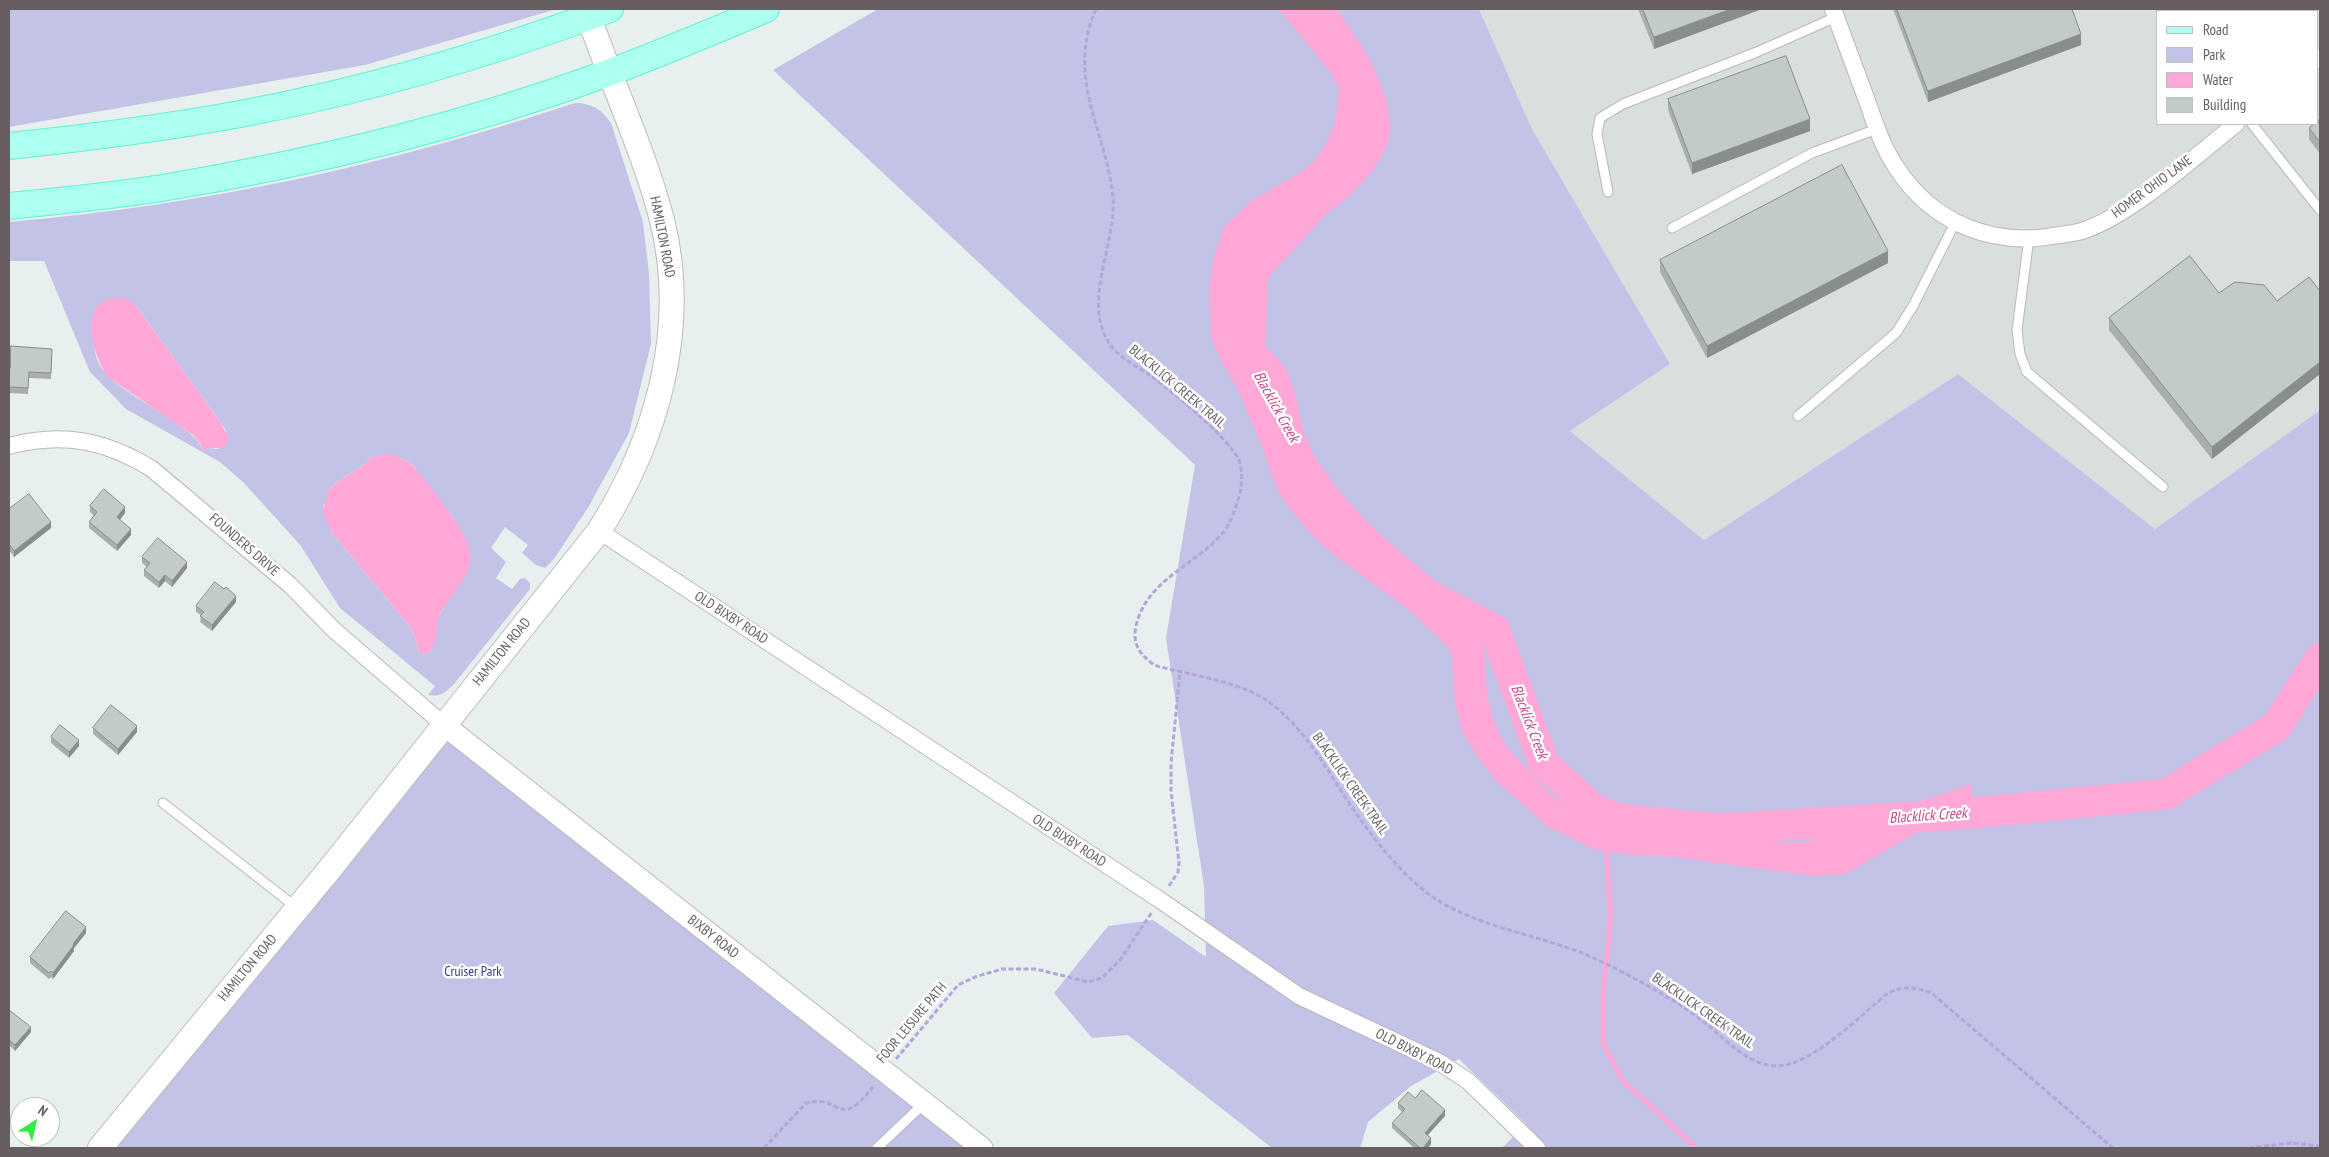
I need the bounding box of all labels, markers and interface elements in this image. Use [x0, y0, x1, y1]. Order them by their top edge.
legend [2156, 10, 2319, 125]
text: Road [2203, 20, 2229, 39]
text: Park [2203, 45, 2225, 64]
text: Water [2203, 70, 2233, 89]
text: Building [2203, 95, 2246, 114]
street label: HOMER OHIO LANE [2109, 152, 2195, 222]
street label: HAMILTON ROAD [646, 195, 678, 279]
street label: BLACKLICK CREEK TRAIL [1125, 342, 1229, 432]
water label: Blacklick Creek [1249, 369, 1303, 445]
street label: FOUNDERS DRIVE [206, 510, 282, 580]
street label: OLD BIXBY ROAD [691, 588, 771, 648]
street label: HAMILTON ROAD [470, 615, 534, 689]
water label: Blacklick Creek [1507, 683, 1551, 761]
street label: BLACKLICK CREEK TRAIL [1308, 730, 1392, 838]
water label: Blacklick Creek [1889, 804, 1967, 828]
street label: OLD BIXBY ROAD [1029, 811, 1109, 871]
street label: BIXBY ROAD [684, 912, 742, 962]
street label: HAMILTON ROAD [215, 931, 281, 1005]
park label: Cruiser Park [444, 964, 502, 980]
street label: BLACKLICK CREEK TRAIL [1649, 969, 1757, 1053]
street label: FOOR LEISURE PATH [873, 979, 951, 1067]
street label: OLD BIXBY ROAD [1373, 1025, 1455, 1079]
north arrow [10, 1097, 60, 1147]
text: N [35, 1101, 51, 1120]

